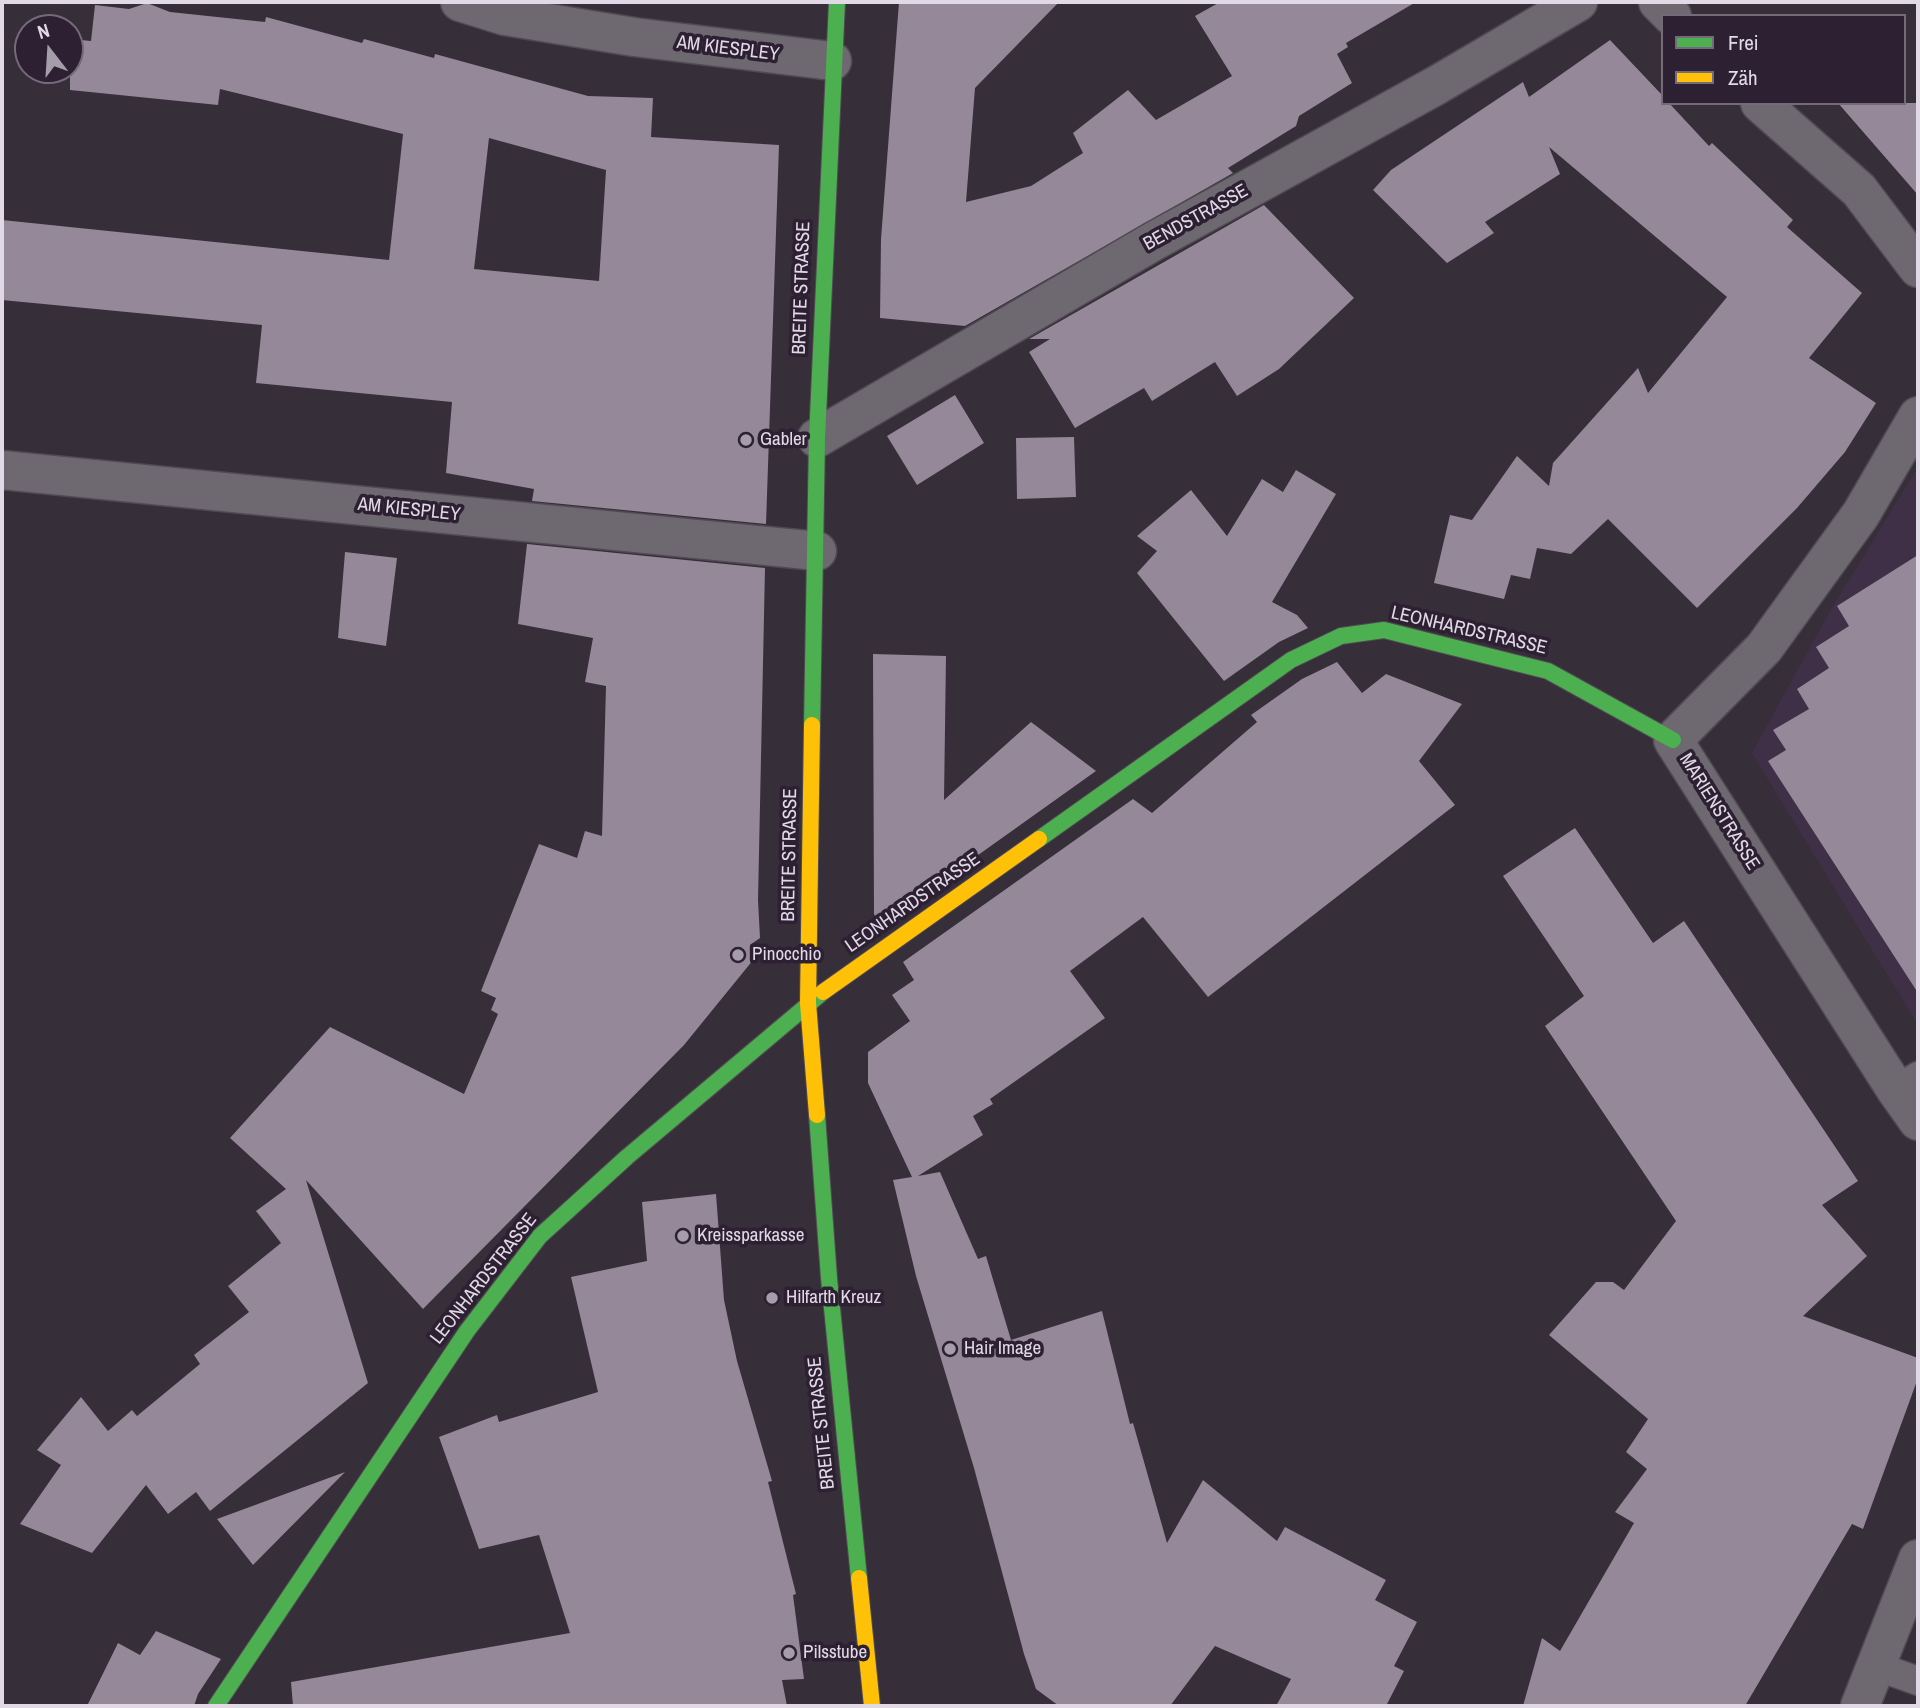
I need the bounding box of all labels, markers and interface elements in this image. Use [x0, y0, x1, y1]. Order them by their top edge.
north arrow [14, 14, 84, 84]
legend [1661, 14, 1906, 105]
text: N [34, 17, 53, 45]
text: Frei [1728, 28, 1759, 57]
street label: AM KIESPLEY [675, 31, 781, 67]
text: Zäh [1728, 63, 1758, 92]
street label: BENDSTRASSE [1140, 180, 1252, 256]
street label: BREITE STRASSE [788, 221, 816, 355]
place label: Gabler [760, 429, 807, 451]
marker: Gabler [738, 432, 754, 448]
street label: AM KIESPLEY [357, 493, 461, 527]
street label: LEONHARDSTRASSE [1389, 602, 1549, 660]
street label: MARIENSTRASSE [1674, 749, 1764, 875]
street label: BREITE STRASSE [777, 788, 803, 922]
street label: LEONHARDSTRASSE [841, 848, 985, 958]
place label: Pinocchio [752, 944, 821, 966]
marker: Pinocchio [730, 947, 746, 963]
street label: LEONHARDSTRASSE [426, 1209, 542, 1349]
place label: Kreissparkasse [697, 1225, 804, 1247]
marker: Kreissparkasse [675, 1228, 691, 1244]
place label: Hilfarth Kreuz [786, 1287, 881, 1309]
marker: Hilfarth Kreuz [764, 1290, 780, 1306]
place label: Hair Image [964, 1338, 1041, 1360]
marker: Hair Image [942, 1341, 958, 1357]
street label: BREITE STRASSE [804, 1356, 840, 1490]
place label: Pilsstube [803, 1642, 867, 1664]
marker: Pilsstube [781, 1645, 797, 1661]

